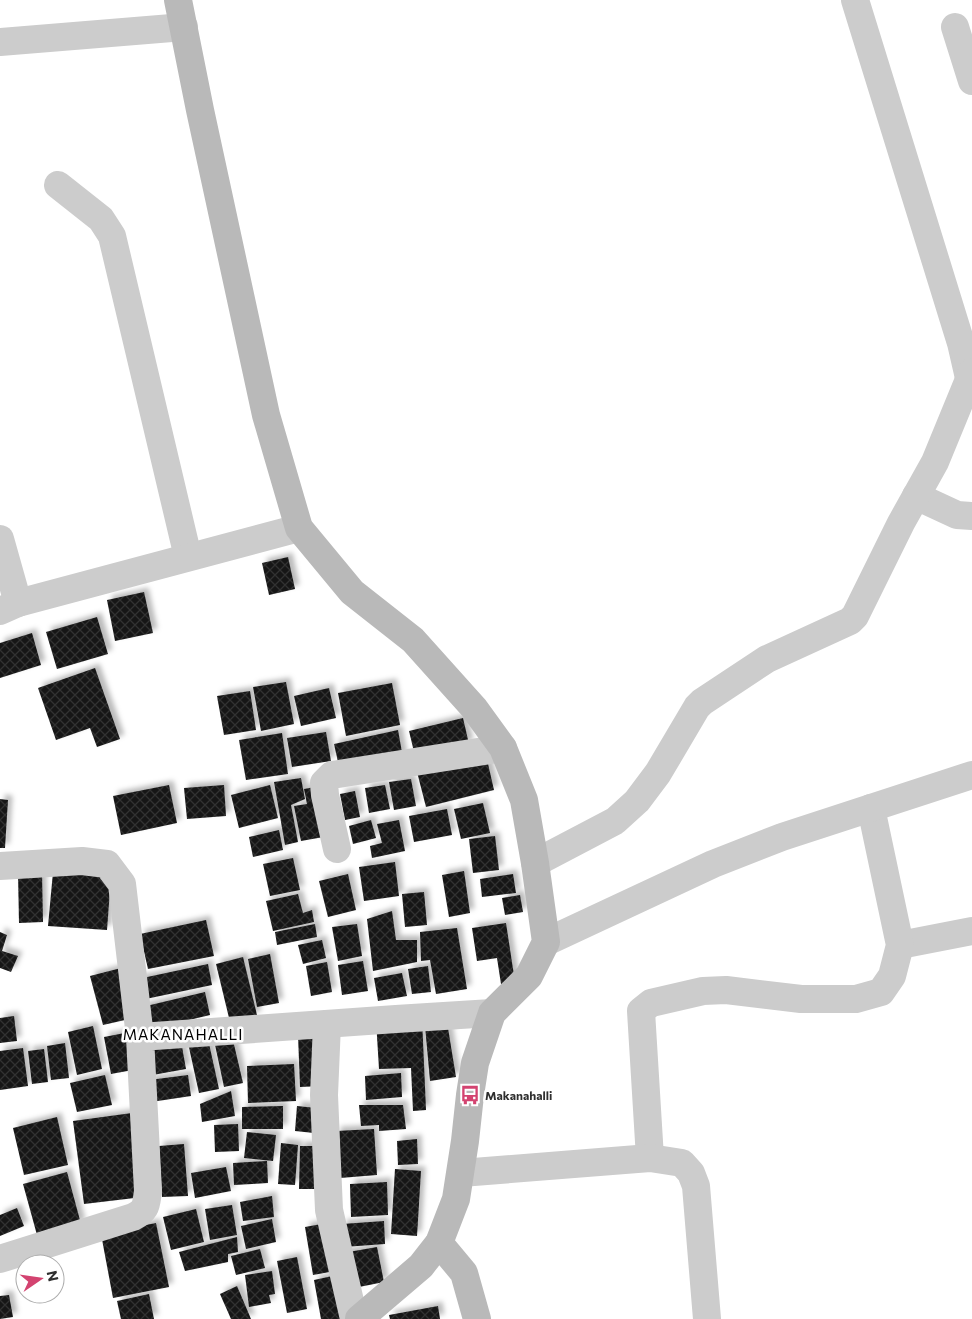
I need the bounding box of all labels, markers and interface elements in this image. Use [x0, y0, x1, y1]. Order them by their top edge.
district label: MAKANAHALLI [123, 1025, 243, 1043]
bus stop icon: Makanahalli [459, 1084, 481, 1106]
place label: Makanahalli [485, 1088, 552, 1102]
north arrow [15, 1254, 65, 1304]
text: N [44, 1269, 63, 1283]

